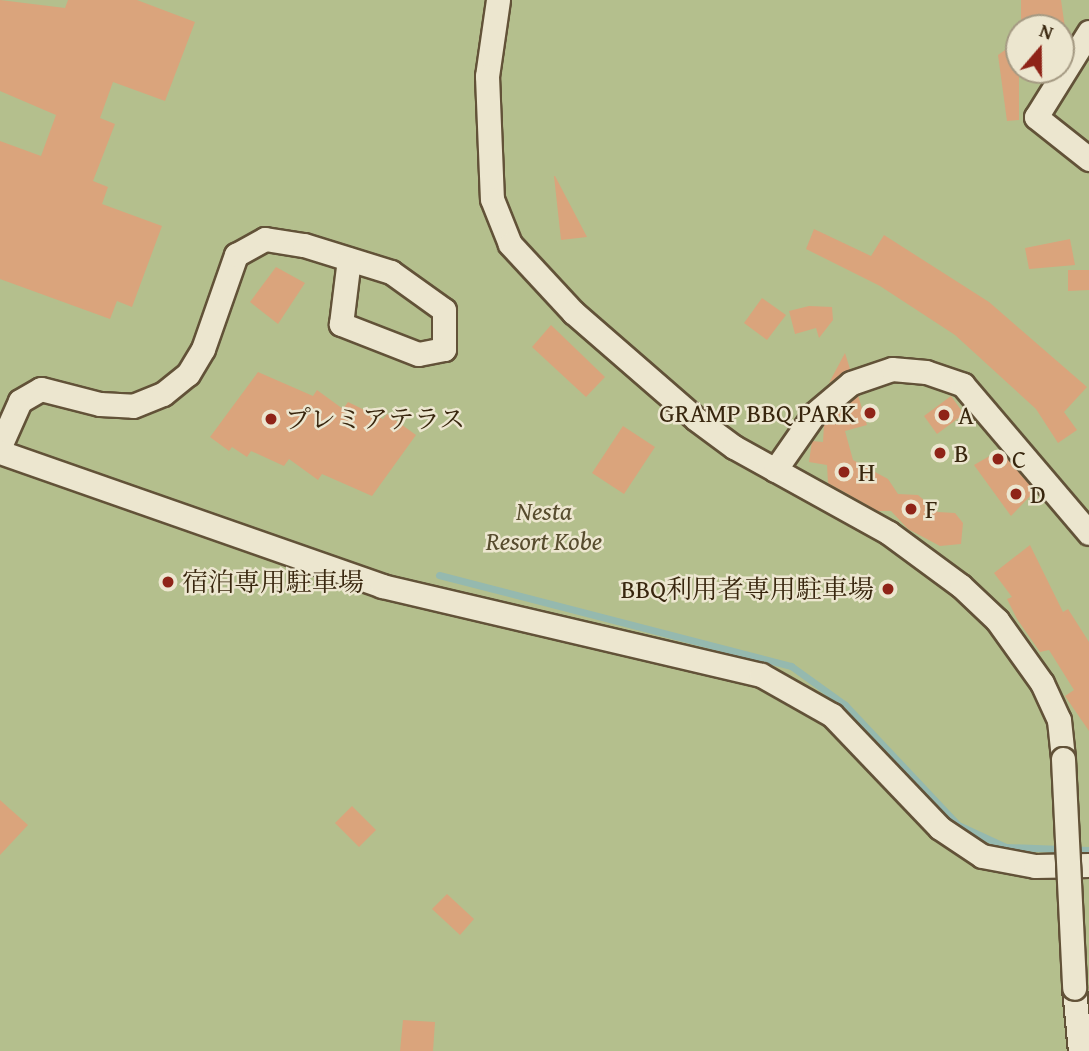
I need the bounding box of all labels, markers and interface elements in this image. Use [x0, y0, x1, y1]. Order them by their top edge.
north arrow [1005, 14, 1075, 84]
text: N [1036, 16, 1057, 46]
place label: GRAMP BBQ PARK [659, 397, 856, 429]
place label: A [958, 399, 974, 431]
place label: プレミアテラス [285, 403, 467, 435]
marker: GRAMP BBQ PARK [862, 405, 878, 421]
marker: A [936, 407, 952, 423]
marker: プレミアテラス [263, 411, 279, 427]
place label: B [954, 437, 969, 469]
place label: C [1012, 443, 1026, 475]
marker: B [932, 445, 948, 461]
marker: C [990, 451, 1006, 467]
place label: H [858, 456, 875, 488]
marker: H [836, 464, 852, 480]
place label: D [1030, 478, 1046, 510]
marker: D [1008, 486, 1024, 502]
place label: F [925, 493, 938, 525]
park label: Nesta Resort Kobe [486, 495, 602, 556]
marker: F [903, 501, 919, 517]
place label: 宿泊専用駐車場 [182, 566, 364, 598]
place label: BBQ利用者専用駐車場 [621, 573, 874, 605]
marker: 宿泊専用駐車場 [160, 574, 176, 590]
marker: BBQ利用者専用駐車場 [880, 581, 896, 597]

